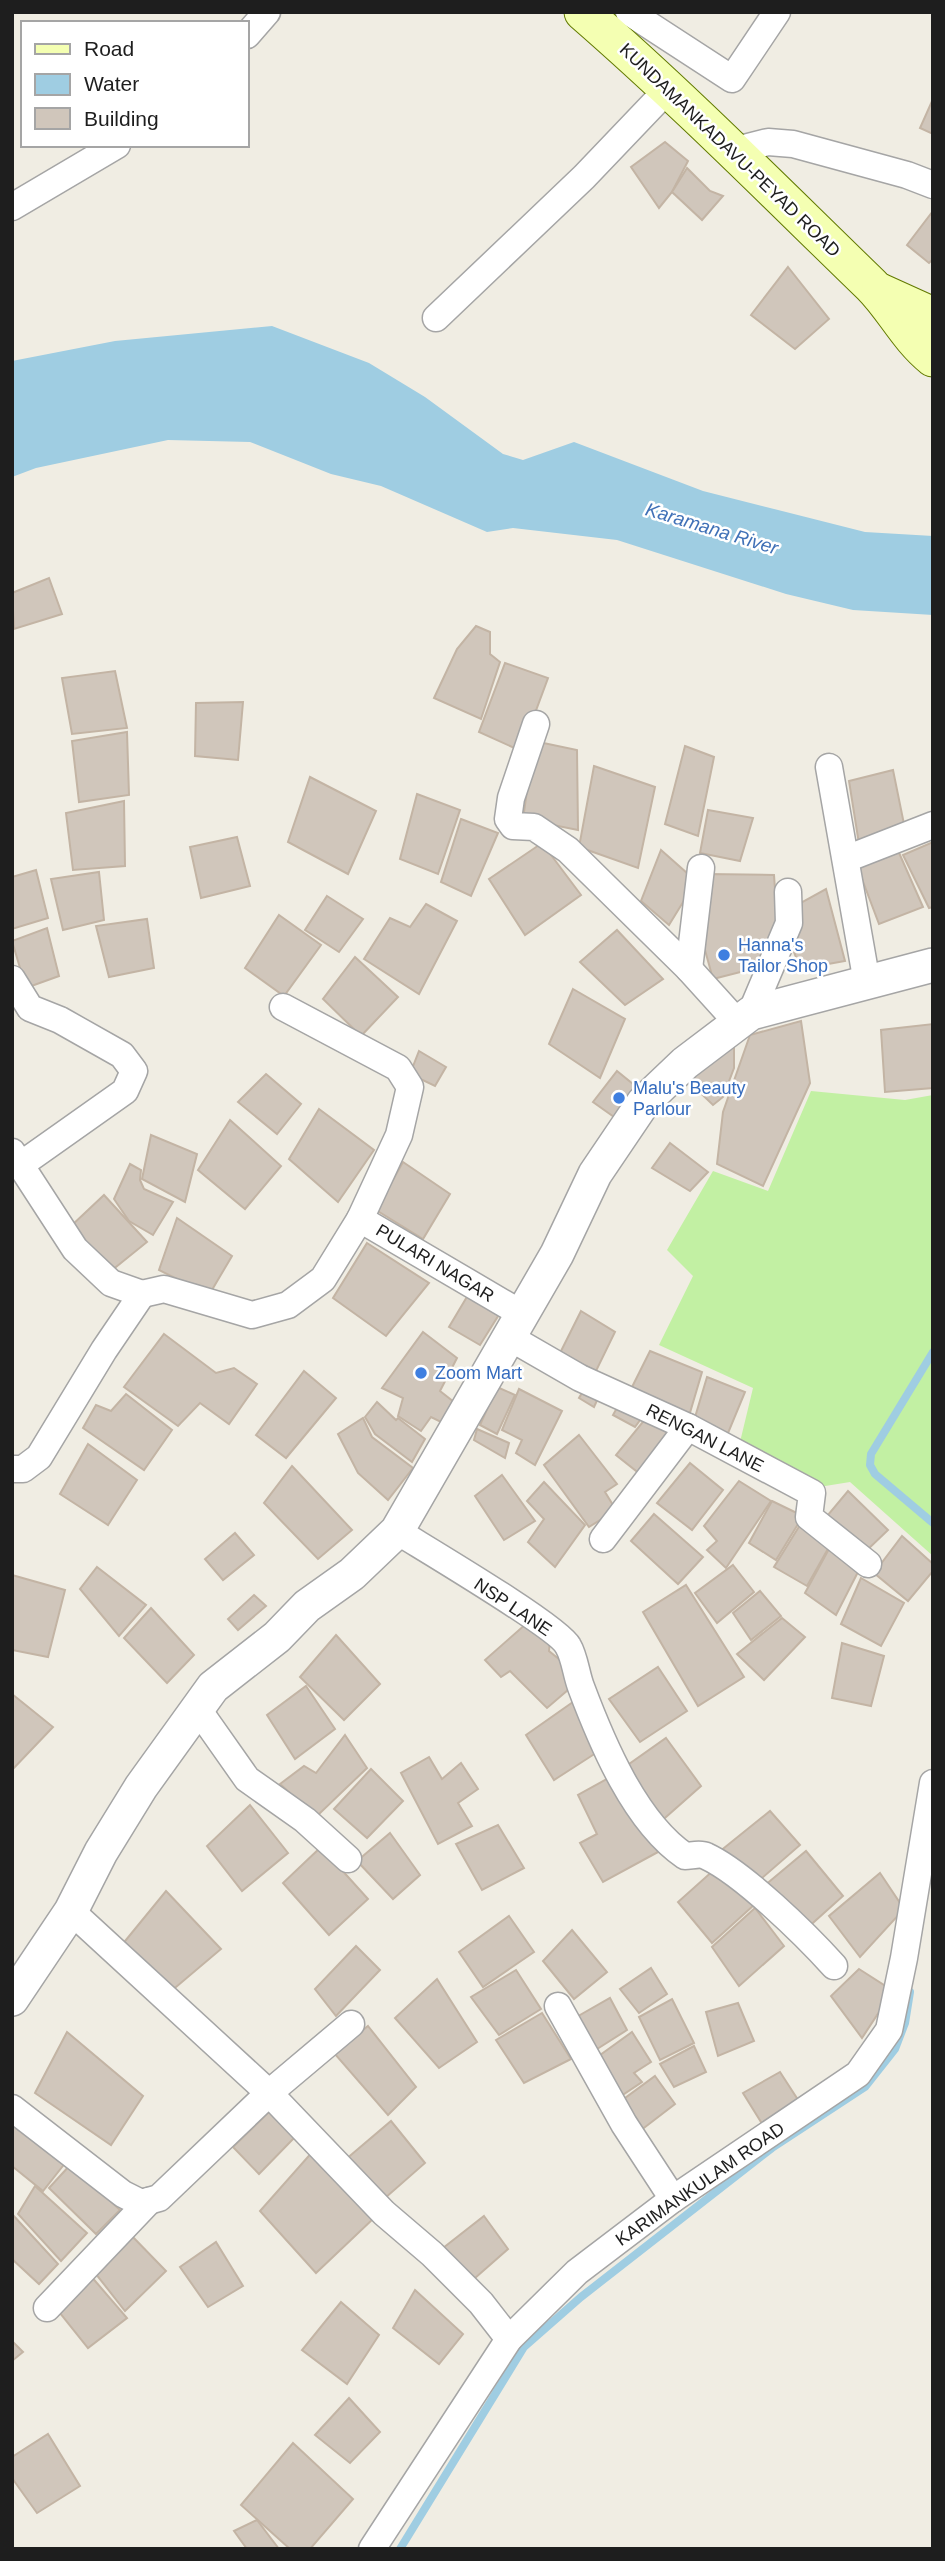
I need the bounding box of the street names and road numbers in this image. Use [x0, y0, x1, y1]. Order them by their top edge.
street label: KUNDAMANKADAVU-PEYAD ROAD [616, 39, 844, 261]
street label: PULARI NAGAR [372, 1220, 498, 1306]
street label: RENGAN LANE [643, 1400, 767, 1476]
street label: NSP LANE [471, 1574, 555, 1640]
street label: KARIMANKULAM ROAD [612, 2118, 788, 2250]

